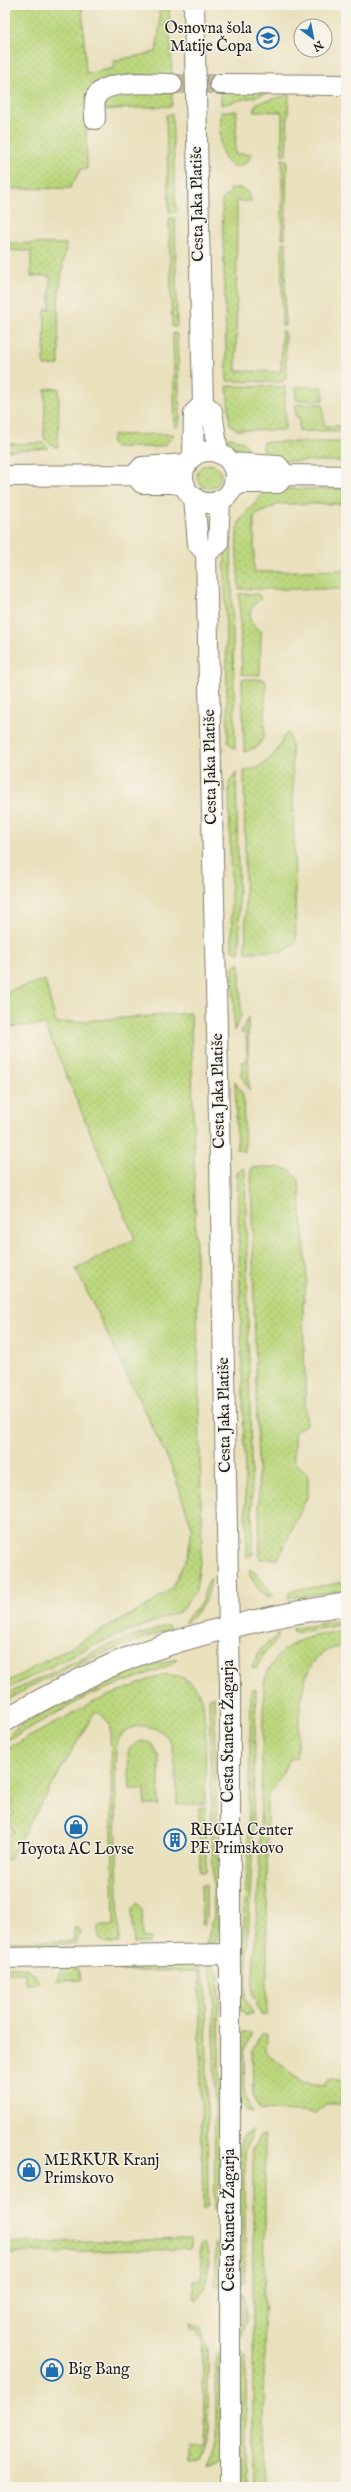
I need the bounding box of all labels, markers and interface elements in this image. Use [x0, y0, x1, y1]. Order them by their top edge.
north arrow [293, 18, 333, 58]
place label: Osnovna šola Matije Čopa [165, 19, 252, 57]
school or university icon: Osnovna šola Matije Čopa [255, 25, 281, 51]
text: N [310, 37, 326, 54]
street label: Cesta Jaka Platiše [187, 146, 209, 262]
street label: Cesta Jaka Platiše [200, 709, 222, 825]
street label: Cesta Jaka Platiše [208, 1033, 230, 1149]
street label: Cesta Jaka Platiše [214, 1357, 236, 1473]
street label: Cesta Staneta Žagarja [218, 1659, 239, 1803]
shop icon: Toyota AC Lovse [63, 1814, 89, 1840]
place label: REGIA Center PE Primskovo [190, 1821, 293, 1859]
building icon: REGIA Center PE Primskovo [162, 1827, 188, 1853]
place label: Toyota AC Lovse [18, 1840, 134, 1860]
street label: Cesta Staneta Žagarja [219, 2148, 240, 2292]
place label: MERKUR Kranj Primskovo [44, 2151, 159, 2189]
shop icon: MERKUR Kranj Primskovo [16, 2157, 42, 2183]
shop icon: Big Bang [39, 2357, 65, 2383]
place label: Big Bang [68, 2360, 130, 2380]

